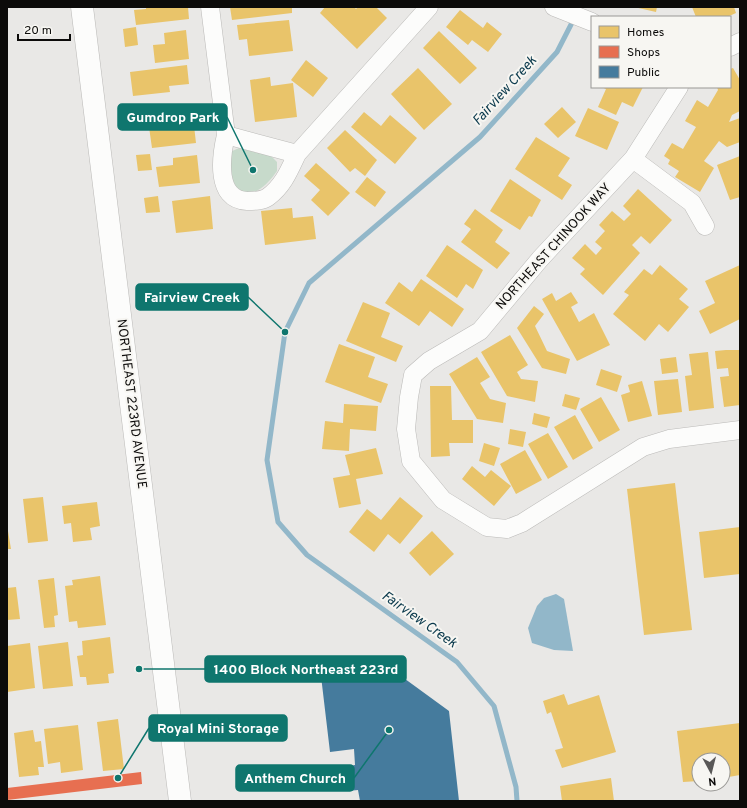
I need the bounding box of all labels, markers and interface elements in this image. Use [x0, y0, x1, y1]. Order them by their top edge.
scale bar [18, 16, 70, 42]
legend [591, 16, 731, 88]
text: 20 m [24, 23, 52, 39]
text: Homes [627, 25, 664, 41]
text: Shops [627, 45, 660, 61]
water label: Fairview Creek [469, 52, 541, 129]
text: Public [627, 65, 660, 81]
callout: Gumdrop Park [118, 104, 227, 130]
text: Gumdrop Park [126, 110, 220, 127]
street label: NORTHEAST CHINOOK WAY [493, 181, 615, 313]
callout: Fairview Creek [136, 284, 248, 310]
text: Fairview Creek [144, 290, 240, 307]
street label: NORTHEAST 223RD AVENUE [113, 318, 149, 490]
water label: Fairview Creek [378, 588, 461, 653]
callout: 1400 Block Northeast 223rd [205, 656, 406, 682]
text: 1400 Block Northeast 223rd [214, 662, 398, 679]
callout: Royal Mini Storage [149, 715, 287, 741]
text: Royal Mini Storage [157, 721, 279, 738]
north arrow [691, 752, 731, 792]
callout: Anthem Church [236, 765, 354, 791]
text: Anthem Church [244, 771, 346, 788]
text: N [707, 774, 717, 788]

